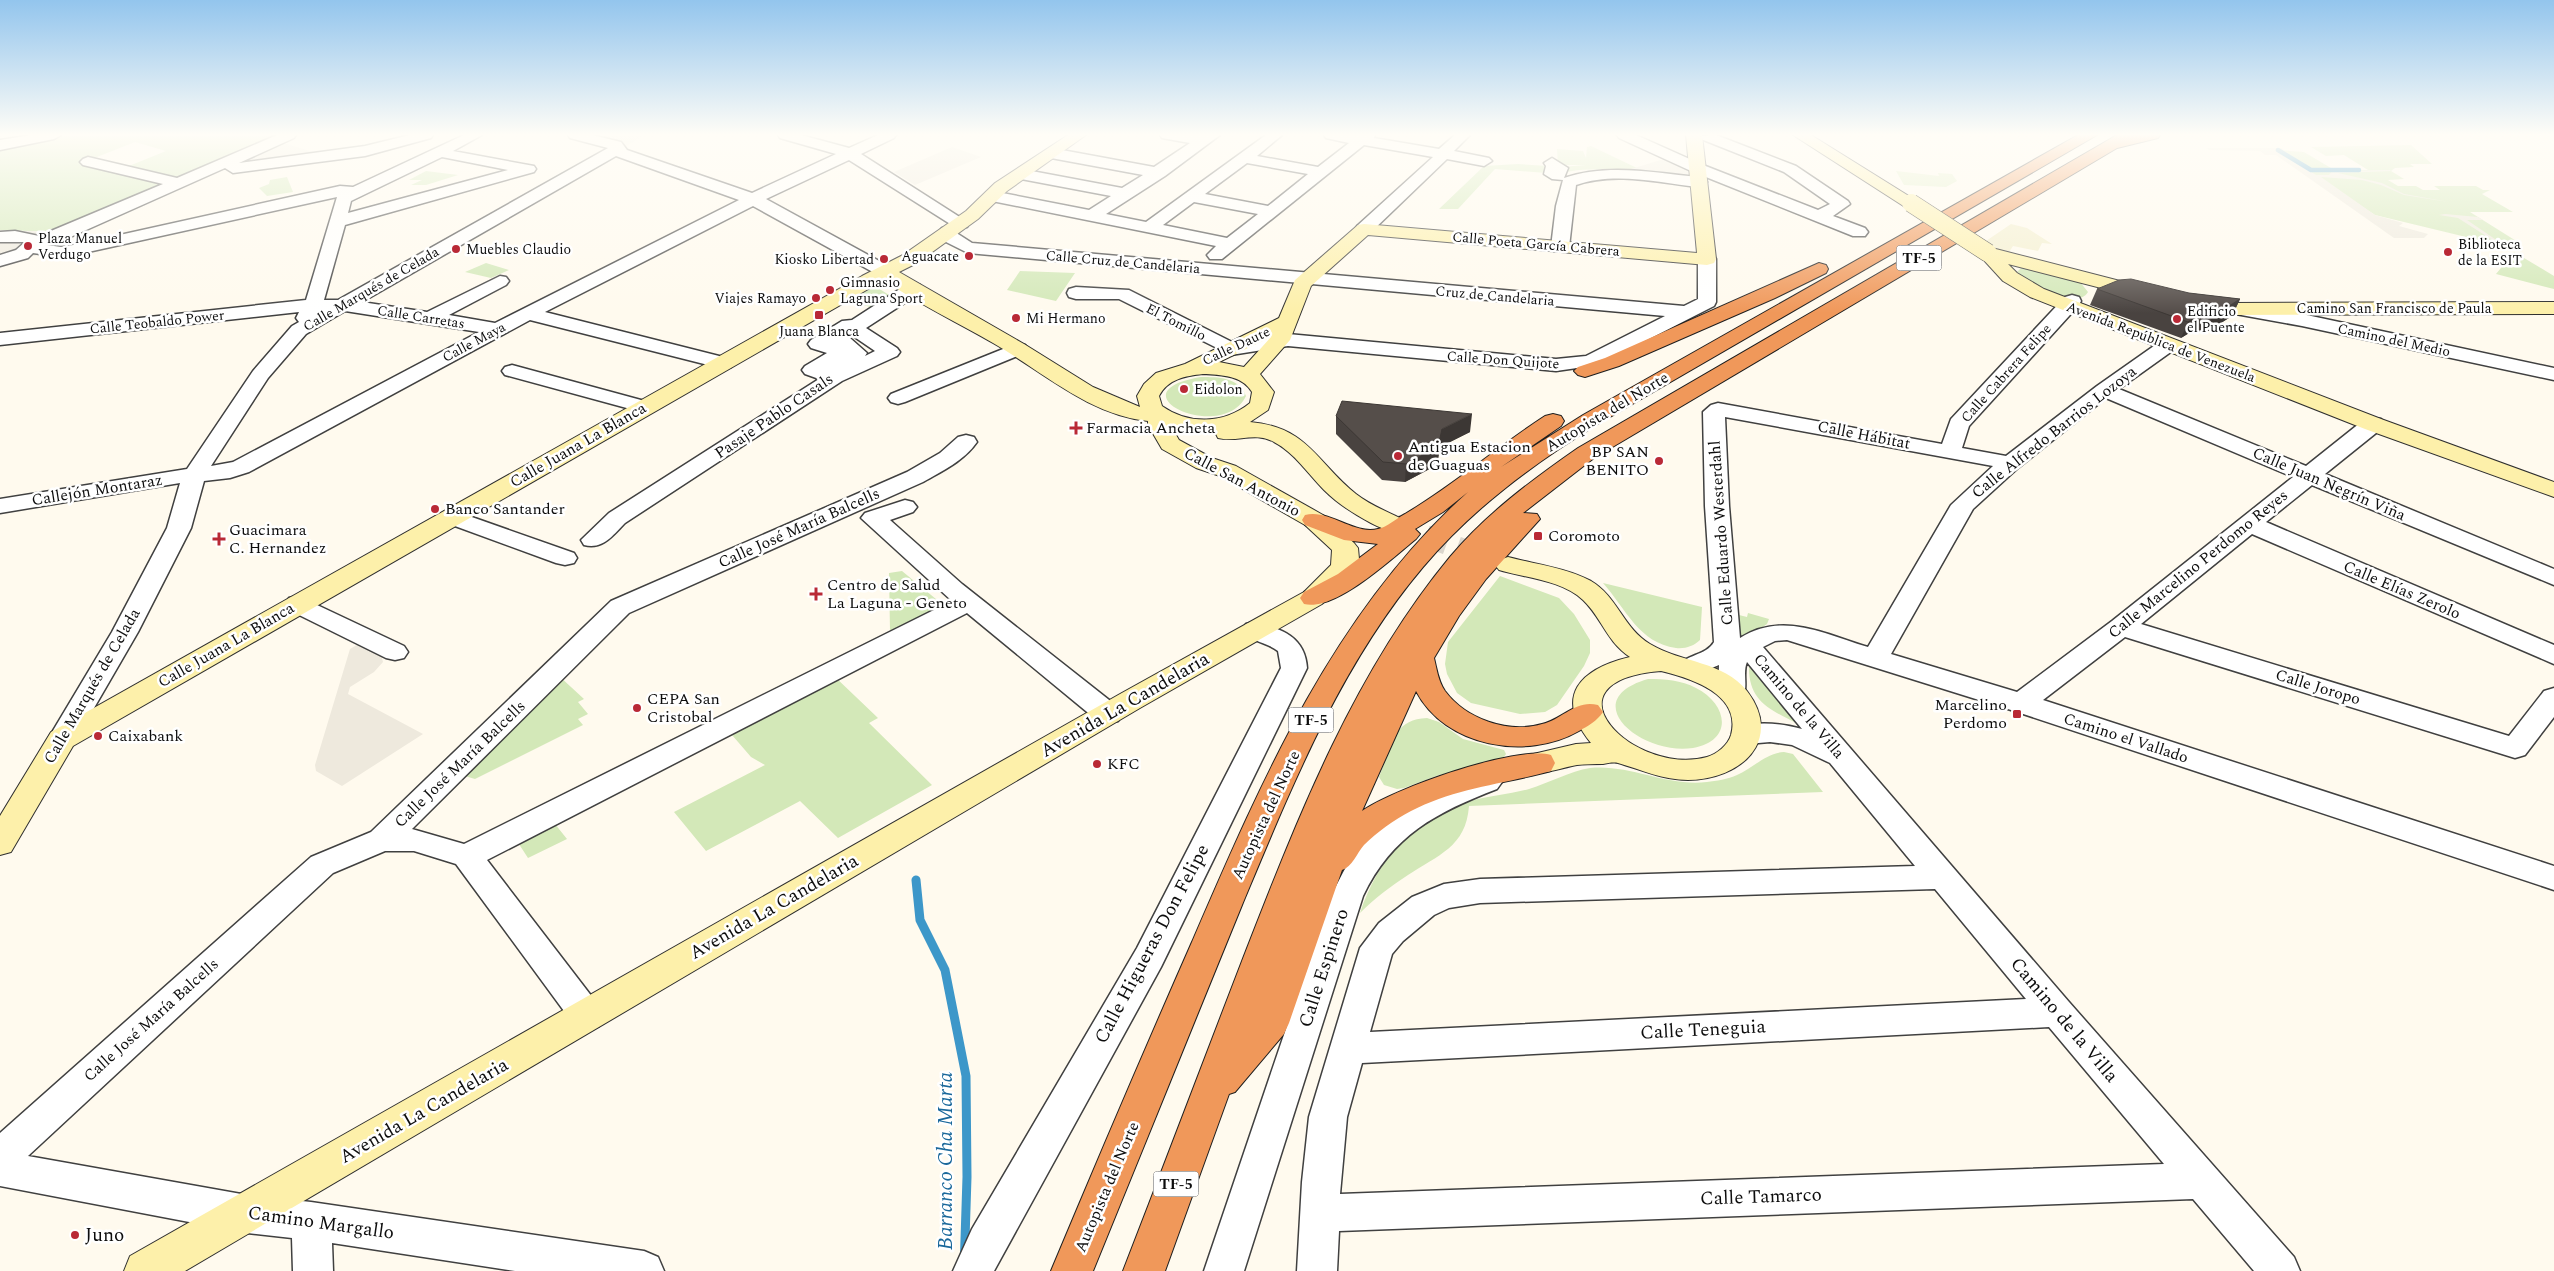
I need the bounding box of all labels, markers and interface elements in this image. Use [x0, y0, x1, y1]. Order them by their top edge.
street label: Calle Poeta García Cabrera [1451, 226, 1621, 262]
place label: Plaza Manuel Verdugo [38, 228, 122, 265]
place label: Biblioteca de la ESIT [2458, 234, 2522, 271]
place label: Muebles Claudio [466, 239, 571, 260]
marker: Plaza Manuel Verdugo [22, 240, 34, 252]
street label: Calle Marqués de Celada [299, 241, 443, 337]
marker: Muebles Claudio [450, 243, 462, 255]
street label: Calle Cruz de Candelaria [1045, 245, 1201, 279]
place label: Aguacate [901, 246, 959, 267]
road number: TF-5 [1896, 246, 1942, 270]
marker: Biblioteca de la ESIT [2442, 246, 2454, 258]
place label: Kiosko Libertad [774, 249, 874, 270]
marker: Aguacate [963, 250, 975, 262]
marker: Kiosko Libertad [878, 253, 890, 265]
place label: Gimnasio Laguna Sport [840, 272, 923, 309]
street label: Cruz de Candelaria [1435, 280, 1556, 312]
marker: Gimnasio Laguna Sport [824, 284, 836, 296]
place label: Viajes Ramayo [714, 288, 806, 309]
marker: Viajes Ramayo [810, 292, 822, 304]
street label: Avenida República de Venezuela [2063, 296, 2259, 388]
street label: El Tomillo [1142, 298, 1210, 346]
street label: Camino San Francisco de Paula [2297, 298, 2492, 319]
street label: Calle Carretas [376, 300, 466, 334]
place label: Edificio el Puente [2187, 301, 2245, 338]
street label: Calle Teobaldo Power [89, 304, 226, 340]
place label: Mi Hermano [1026, 308, 1106, 329]
marker: Juana Blanca [813, 309, 825, 321]
marker: Mi Hermano [1010, 312, 1022, 324]
marker: Edificio el Puente [2171, 313, 2183, 325]
street label: Calle Maya [439, 316, 510, 368]
street label: Camino del Medio [2336, 318, 2452, 362]
street label: Calle Cabrera Felipe [1956, 319, 2056, 427]
place label: Juana Blanca [779, 321, 859, 342]
street label: Calle Daute [1199, 321, 1274, 371]
street label: Calle Don Quijote [1446, 346, 1560, 374]
street label: Calle Alfredo Barrios Lozoya [1966, 360, 2142, 504]
street label: Autopista del Norte [1541, 366, 1673, 458]
street label: Pasaje Pablo Casals [710, 367, 838, 465]
place label: Eidolon [1194, 379, 1243, 400]
marker: Eidolon [1178, 383, 1190, 395]
street label: Calle Juana La Blanca [505, 396, 651, 494]
street label: Calle Hábitat [1815, 414, 1913, 456]
place label: Farmacia Ancheta [1086, 416, 1215, 440]
marker: Farmacia Ancheta [1070, 422, 1082, 434]
place label: Antigua Estacion de Guaguas [1408, 435, 1531, 477]
place label: BP SAN BENITO [1585, 440, 1649, 482]
street label: Calle Eduardo Westerdahl [1703, 440, 1739, 626]
street label: Calle San Antonio [1179, 441, 1305, 523]
street label: Calle Juan Negrín Viña [2249, 441, 2410, 527]
marker: Antigua Estacion de Guaguas [1392, 450, 1404, 462]
marker: BP SAN BENITO [1653, 455, 1665, 467]
street label: Callejón Montaraz [30, 468, 164, 512]
street label: Calle José María Balcells [714, 481, 884, 575]
street label: Calle Marcelino Perdomo Reyes [2103, 484, 2293, 644]
place label: Banco Santander [445, 497, 565, 521]
marker: Banco Santander [429, 503, 441, 515]
place label: Guacimara C. Hernandez [229, 518, 326, 560]
place label: Coromoto [1548, 524, 1620, 548]
marker: Coromoto [1532, 530, 1544, 542]
marker: Guacimara C. Hernandez [213, 533, 225, 545]
street label: Calle Elías Zerolo [2340, 554, 2464, 626]
place label: Centro de Salud La Laguna - Geneto [827, 573, 967, 615]
marker: Centro de Salud La Laguna - Geneto [809, 587, 823, 601]
street label: Calle Juana La Blanca [153, 596, 299, 694]
street label: Calle Marqués de Celada [38, 604, 146, 768]
street label: Avenida La Candelaria [1035, 644, 1216, 765]
street label: Camino de la Villa [1748, 648, 1851, 764]
street label: Calle Joropo [2272, 663, 2364, 711]
place label: CEPA San Cristobal [647, 687, 720, 729]
place label: Marcelino Perdomo [1934, 693, 2007, 735]
street label: Calle José María Balcells [389, 695, 531, 833]
marker: CEPA San Cristobal [631, 702, 643, 714]
street label: Camino el Vallado [2060, 706, 2192, 770]
road number: TF-5 [1288, 708, 1334, 732]
marker: Marcelino Perdomo [2011, 708, 2023, 720]
place label: Caixabank [108, 724, 183, 748]
marker: Caixabank [92, 730, 104, 742]
street label: Autopista del Norte [1226, 747, 1306, 883]
place label: KFC [1107, 752, 1140, 776]
marker: KFC [1091, 758, 1103, 770]
street label: Calle Higueras Don Felipe [1087, 839, 1217, 1049]
street label: Avenida La Candelaria [684, 846, 865, 967]
street label: Calle Espinero [1291, 905, 1357, 1031]
street label: Camino de la Villa [2003, 951, 2126, 1090]
street label: Calle José María Balcells [78, 953, 224, 1087]
street label: Calle Teneguia [1639, 1012, 1767, 1048]
street label: Avenida La Candelaria [334, 1050, 515, 1171]
water label: Barranco Cha Marta [930, 1071, 962, 1250]
street label: Autopista del Norte [1069, 1118, 1145, 1256]
road number: TF-5 [1154, 1172, 1198, 1196]
street label: Calle Tamarco [1700, 1180, 1822, 1214]
street label: Camino Margallo [246, 1198, 396, 1248]
place label: Juno [85, 1221, 124, 1250]
marker: Juno [69, 1229, 81, 1241]

